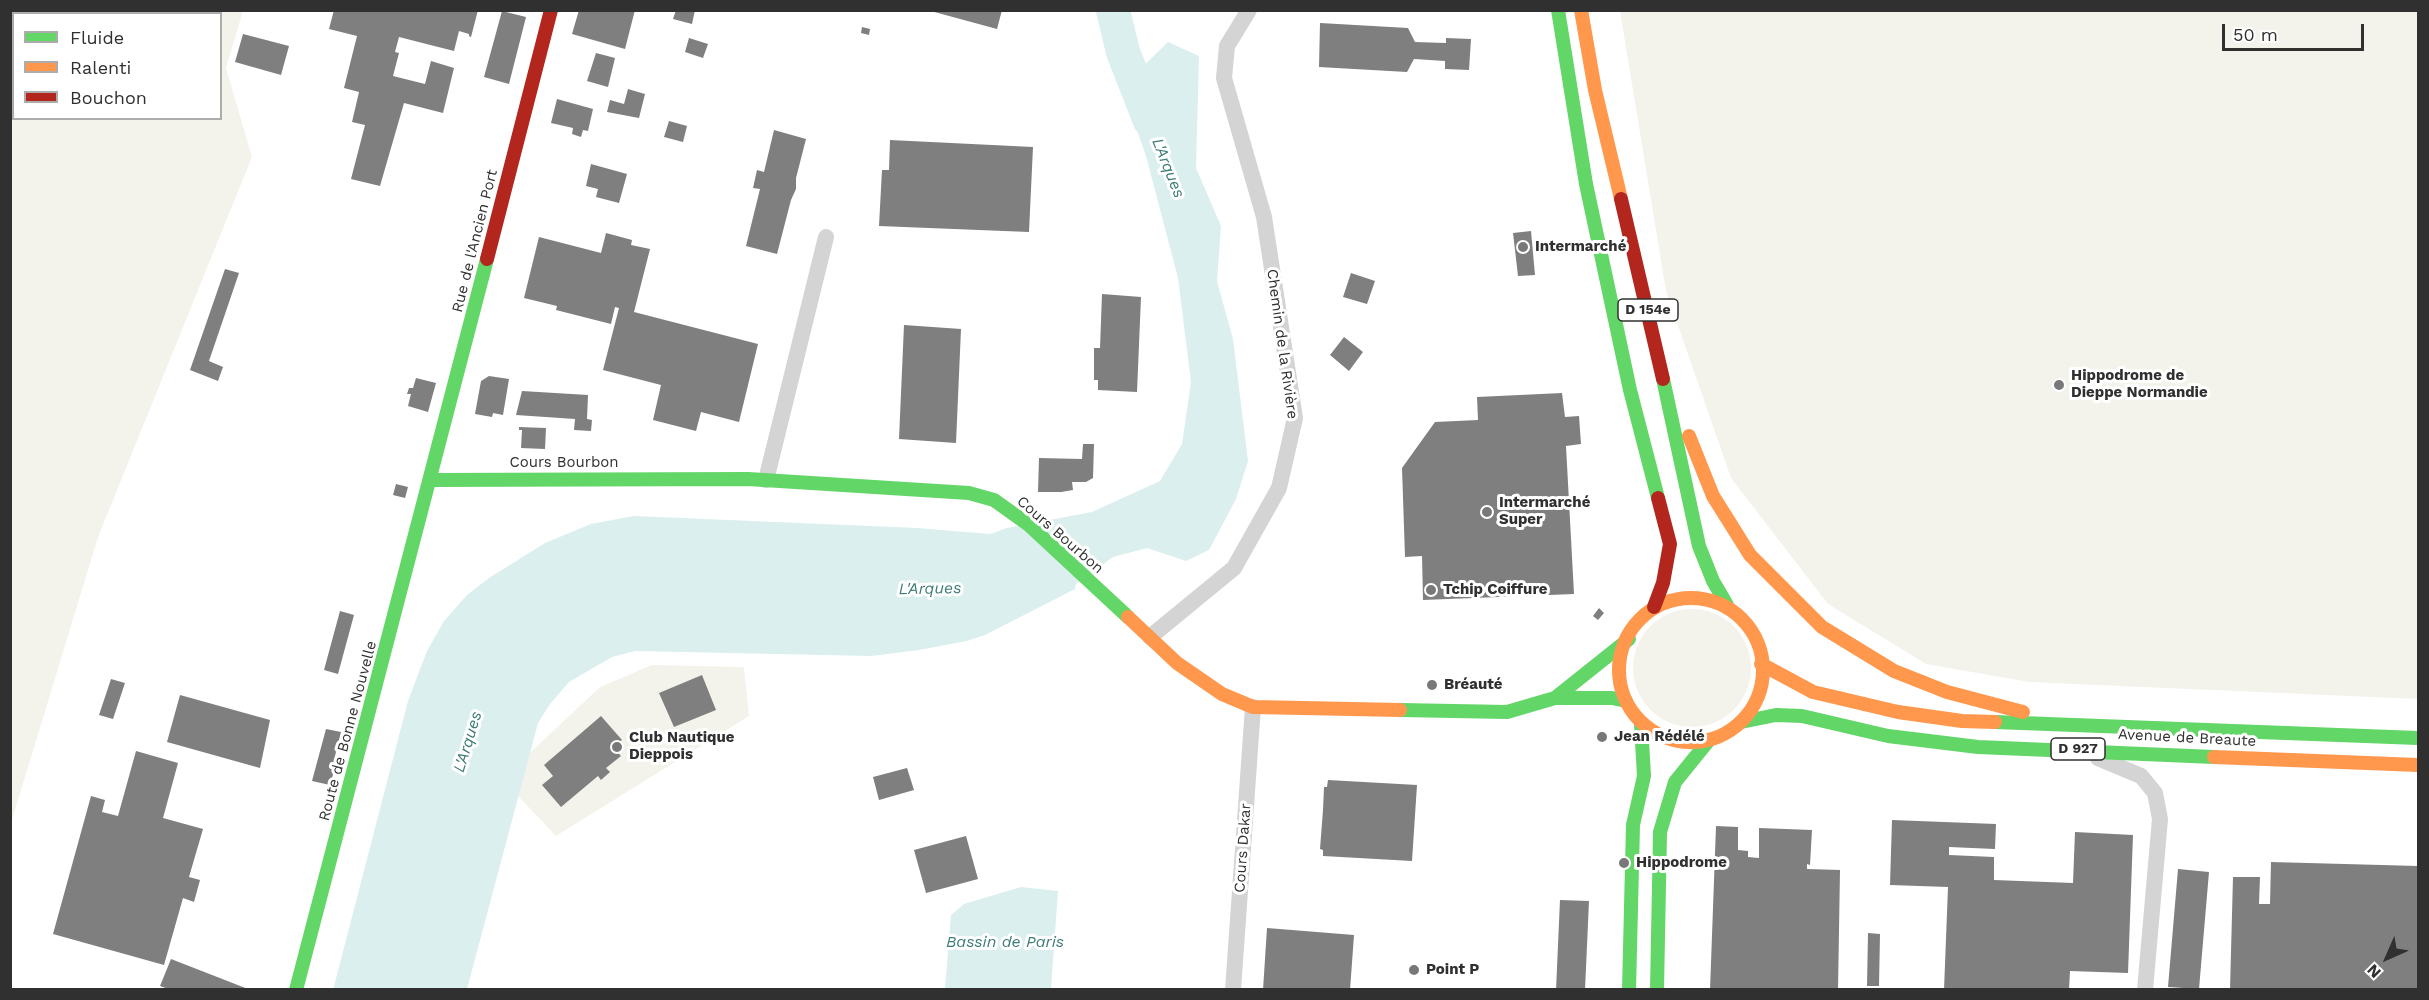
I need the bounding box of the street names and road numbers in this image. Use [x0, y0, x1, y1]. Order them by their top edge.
street label: Rue de l'Ancien Port [449, 168, 501, 314]
street label: Chemin de la Rivière [1263, 268, 1301, 420]
road number: D 154e [1618, 299, 1678, 321]
street label: Cours Bourbon [509, 454, 619, 472]
street label: Cours Bourbon [1013, 492, 1107, 578]
street label: Route de Bonne Nouvelle [315, 639, 381, 823]
street label: Avenue de Breaute [2117, 725, 2257, 751]
road number: D 927 [2051, 738, 2105, 760]
street label: Cours Dakar [1231, 803, 1255, 893]

